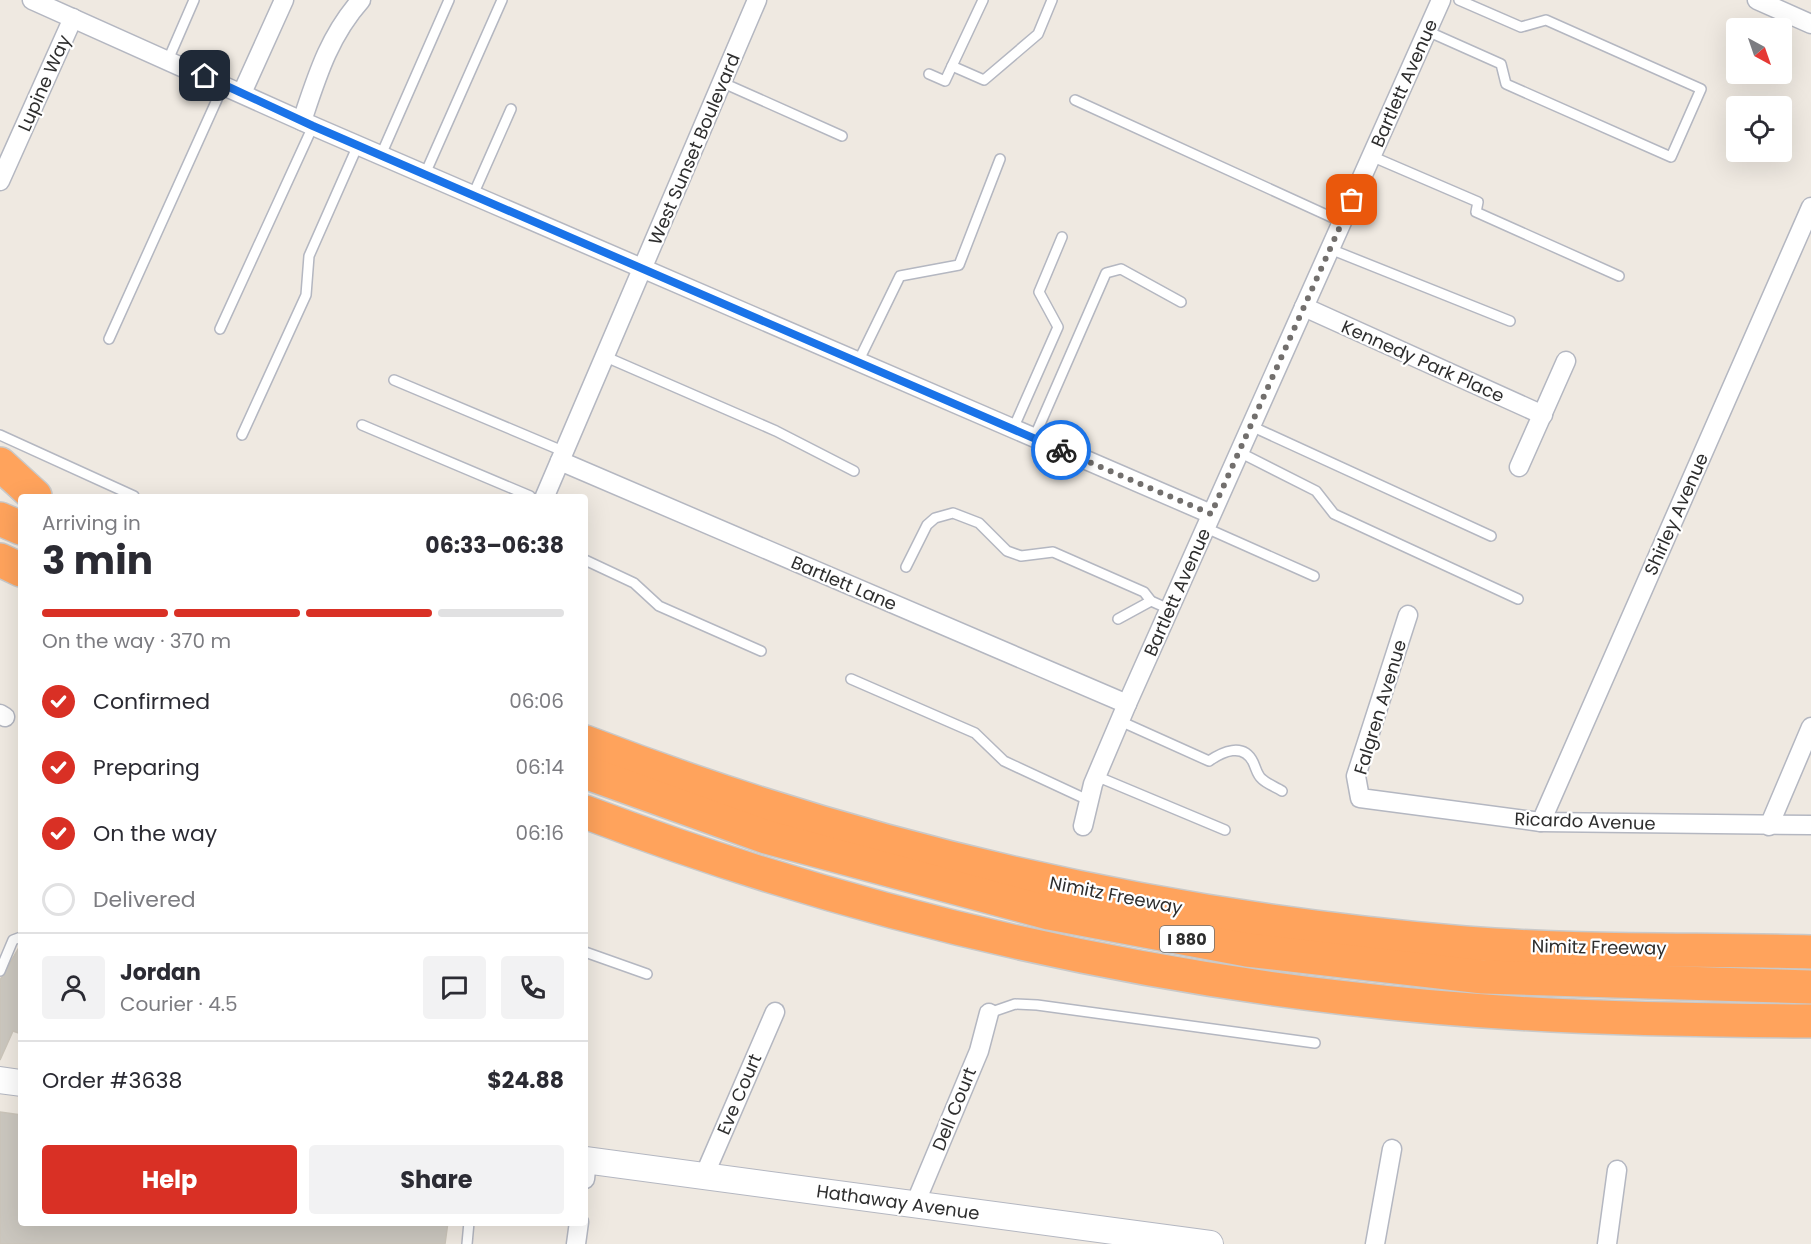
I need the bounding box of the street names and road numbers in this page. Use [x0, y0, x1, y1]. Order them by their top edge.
street label: Bartlett Avenue [1365, 15, 1443, 151]
street label: Lupine Way [12, 31, 76, 135]
street label: West Sunset Boulevard [642, 49, 746, 249]
street label: Kennedy Park Place [1338, 314, 1508, 408]
street label: Shirley Avenue [1638, 449, 1714, 579]
street label: Bartlett Avenue [1138, 524, 1216, 660]
street label: Bartlett Lane [787, 549, 901, 617]
street label: Falgren Avenue [1348, 637, 1412, 777]
street label: Ricardo Avenue [1514, 806, 1656, 836]
street label: Nimitz Freeway [1047, 870, 1185, 920]
road number: I 880 [1160, 926, 1214, 952]
street label: Nimitz Freeway [1531, 933, 1667, 961]
street label: Eve Court [711, 1050, 767, 1138]
street label: Dell Court [926, 1064, 982, 1154]
street label: Hathaway Avenue [815, 1178, 981, 1226]

